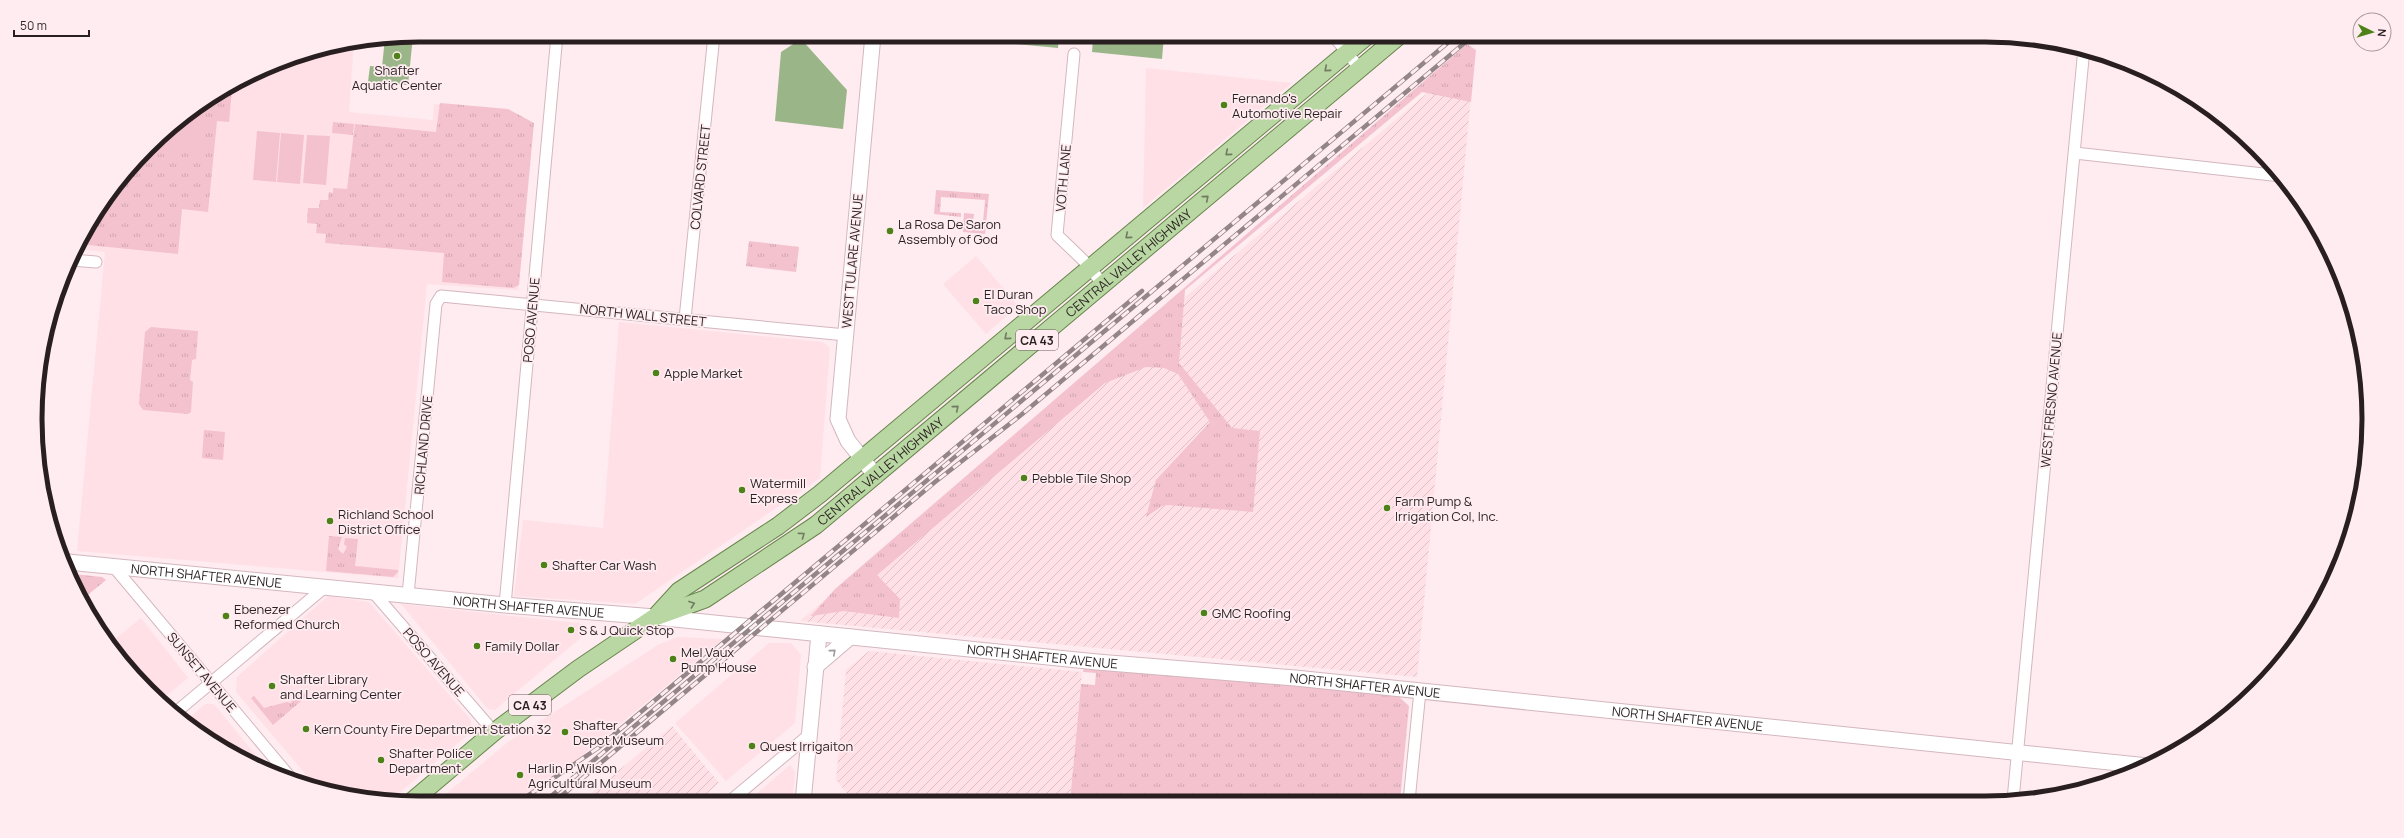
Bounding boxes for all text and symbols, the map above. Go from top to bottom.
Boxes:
scale bar [14,12,89,38]
north arrow [2352,12,2392,52]
text: 50 m [20,17,47,34]
text: N [2375,28,2390,38]
marker: Shafter Aquatic Center [392,51,402,61]
place label: Shafter Aquatic Center [352,61,443,94]
one-way arrow [1325,65,1332,72]
place label: Fernando's Automotive Repair [1232,89,1343,122]
marker: Fernando's Automotive Repair [1219,100,1229,110]
street label: COLVARD STREET [686,123,714,230]
street label: VOTH LANE [1051,144,1075,212]
one-way arrow [1225,148,1232,155]
street label: WEST TULARE AVENUE [837,193,867,329]
one-way arrow [1201,195,1208,202]
street label: CENTRAL VALLEY HIGHWAY [1062,204,1196,321]
place label: La Rosa De Saron Assembly of God [898,215,1001,248]
marker: La Rosa De Saron Assembly of God [885,226,895,236]
one-way arrow [1125,232,1133,239]
street label: POSO AVENUE [518,277,544,363]
place label: El Duran Taco Shop [984,285,1047,318]
marker: El Duran Taco Shop [971,296,981,306]
street label: NORTH WALL STREET [579,299,707,331]
road number: CA 43 [1016,330,1058,350]
street label: WEST FRESNO AVENUE [2036,331,2066,469]
one-way arrow [1004,333,1011,340]
place label: Apple Market [664,364,743,382]
marker: Apple Market [651,368,661,378]
street label: RICHLAND DRIVE [410,395,436,495]
one-way arrow [952,405,959,412]
street label: CENTRAL VALLEY HIGHWAY [813,412,948,529]
place label: Pebble Tile Shop [1032,469,1131,487]
marker: Pebble Tile Shop [1019,473,1029,483]
place label: Watermill Express [750,474,806,507]
marker: Watermill Express [737,485,747,495]
place label: Farm Pump & Irrigation Col, Inc. [1395,492,1499,525]
marker: Farm Pump & Irrigation Col, Inc. [1382,503,1392,513]
place label: Richland School District Office [338,505,434,538]
marker: Richland School District Office [325,516,335,526]
one-way arrow [798,532,805,540]
place label: Shafter Car Wash [552,556,657,574]
street label: NORTH SHAFTER AVENUE [130,559,283,592]
marker: Shafter Car Wash [539,560,549,570]
street label: NORTH SHAFTER AVENUE [452,591,605,622]
place label: Ebenezer Reformed Church [234,600,340,633]
one-way arrow [688,600,695,608]
place label: GMC Roofing [1212,604,1291,622]
marker: GMC Roofing [1199,608,1209,618]
marker: Ebenezer Reformed Church [221,611,231,621]
place label: S & J Quick Stop [579,621,674,639]
street label: POSO AVENUE [399,624,469,700]
marker: S & J Quick Stop [566,625,576,635]
street label: SUNSET AVENUE [163,628,241,716]
place label: Family Dollar [485,637,560,655]
street label: NORTH SHAFTER AVENUE [966,640,1119,673]
marker: Family Dollar [472,641,482,651]
place label: Mel Vaux Pump House [681,643,757,676]
one-way arrow [828,649,835,656]
marker: Mel Vaux Pump House [668,654,678,664]
street label: NORTH SHAFTER AVENUE [1289,669,1441,702]
place label: Shafter Library and Learning Center [280,670,402,703]
marker: Shafter Library and Learning Center [267,681,277,691]
road number: CA 43 [509,695,551,715]
street label: NORTH SHAFTER AVENUE [1611,702,1764,735]
place label: Shafter Depot Museum [573,716,664,749]
place label: Kern County Fire Department Station 32 [314,720,551,738]
marker: Kern County Fire Department Station 32 [301,724,311,734]
marker: Shafter Depot Museum [560,727,570,737]
place label: Quest Irrigaiton [760,737,853,755]
marker: Quest Irrigaiton [747,741,757,751]
place label: Shafter Police Department [389,744,473,777]
marker: Shafter Police Department [376,755,386,765]
place label: Harlin P. Wilson Agricultural Museum [528,759,652,792]
marker: Harlin P. Wilson Agricultural Museum [515,770,525,780]

